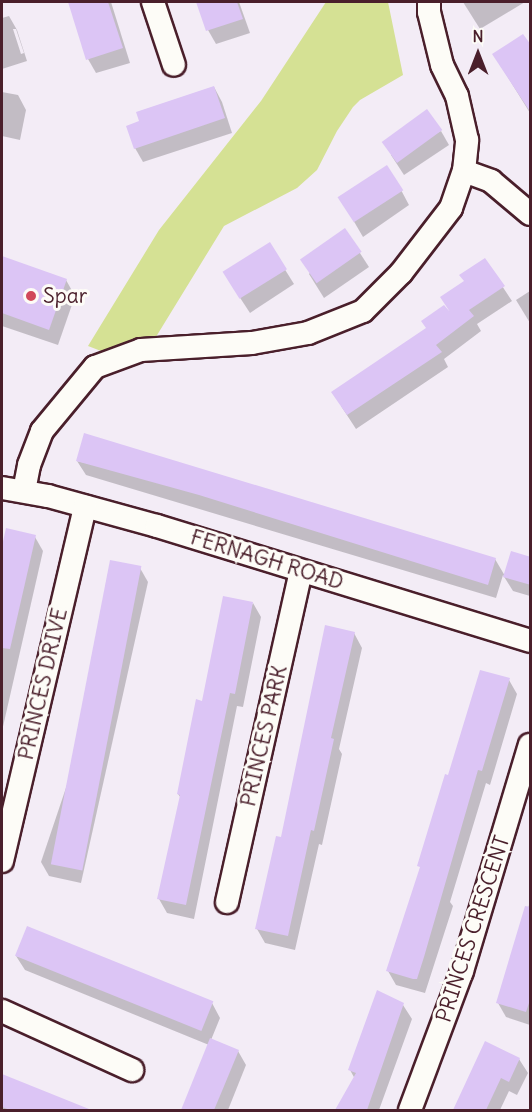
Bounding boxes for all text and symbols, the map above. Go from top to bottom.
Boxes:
north arrow [448,24,508,84]
text: N [472,26,484,46]
place label: Spar [43,283,87,309]
marker: Spar [24,289,38,303]
street label: FERNAGH ROAD [187,525,347,595]
street label: PRINCES DRIVE [13,606,73,762]
street label: PRINCES PARK [236,663,292,809]
street label: PRINCES CRESCENT [431,833,515,1025]

